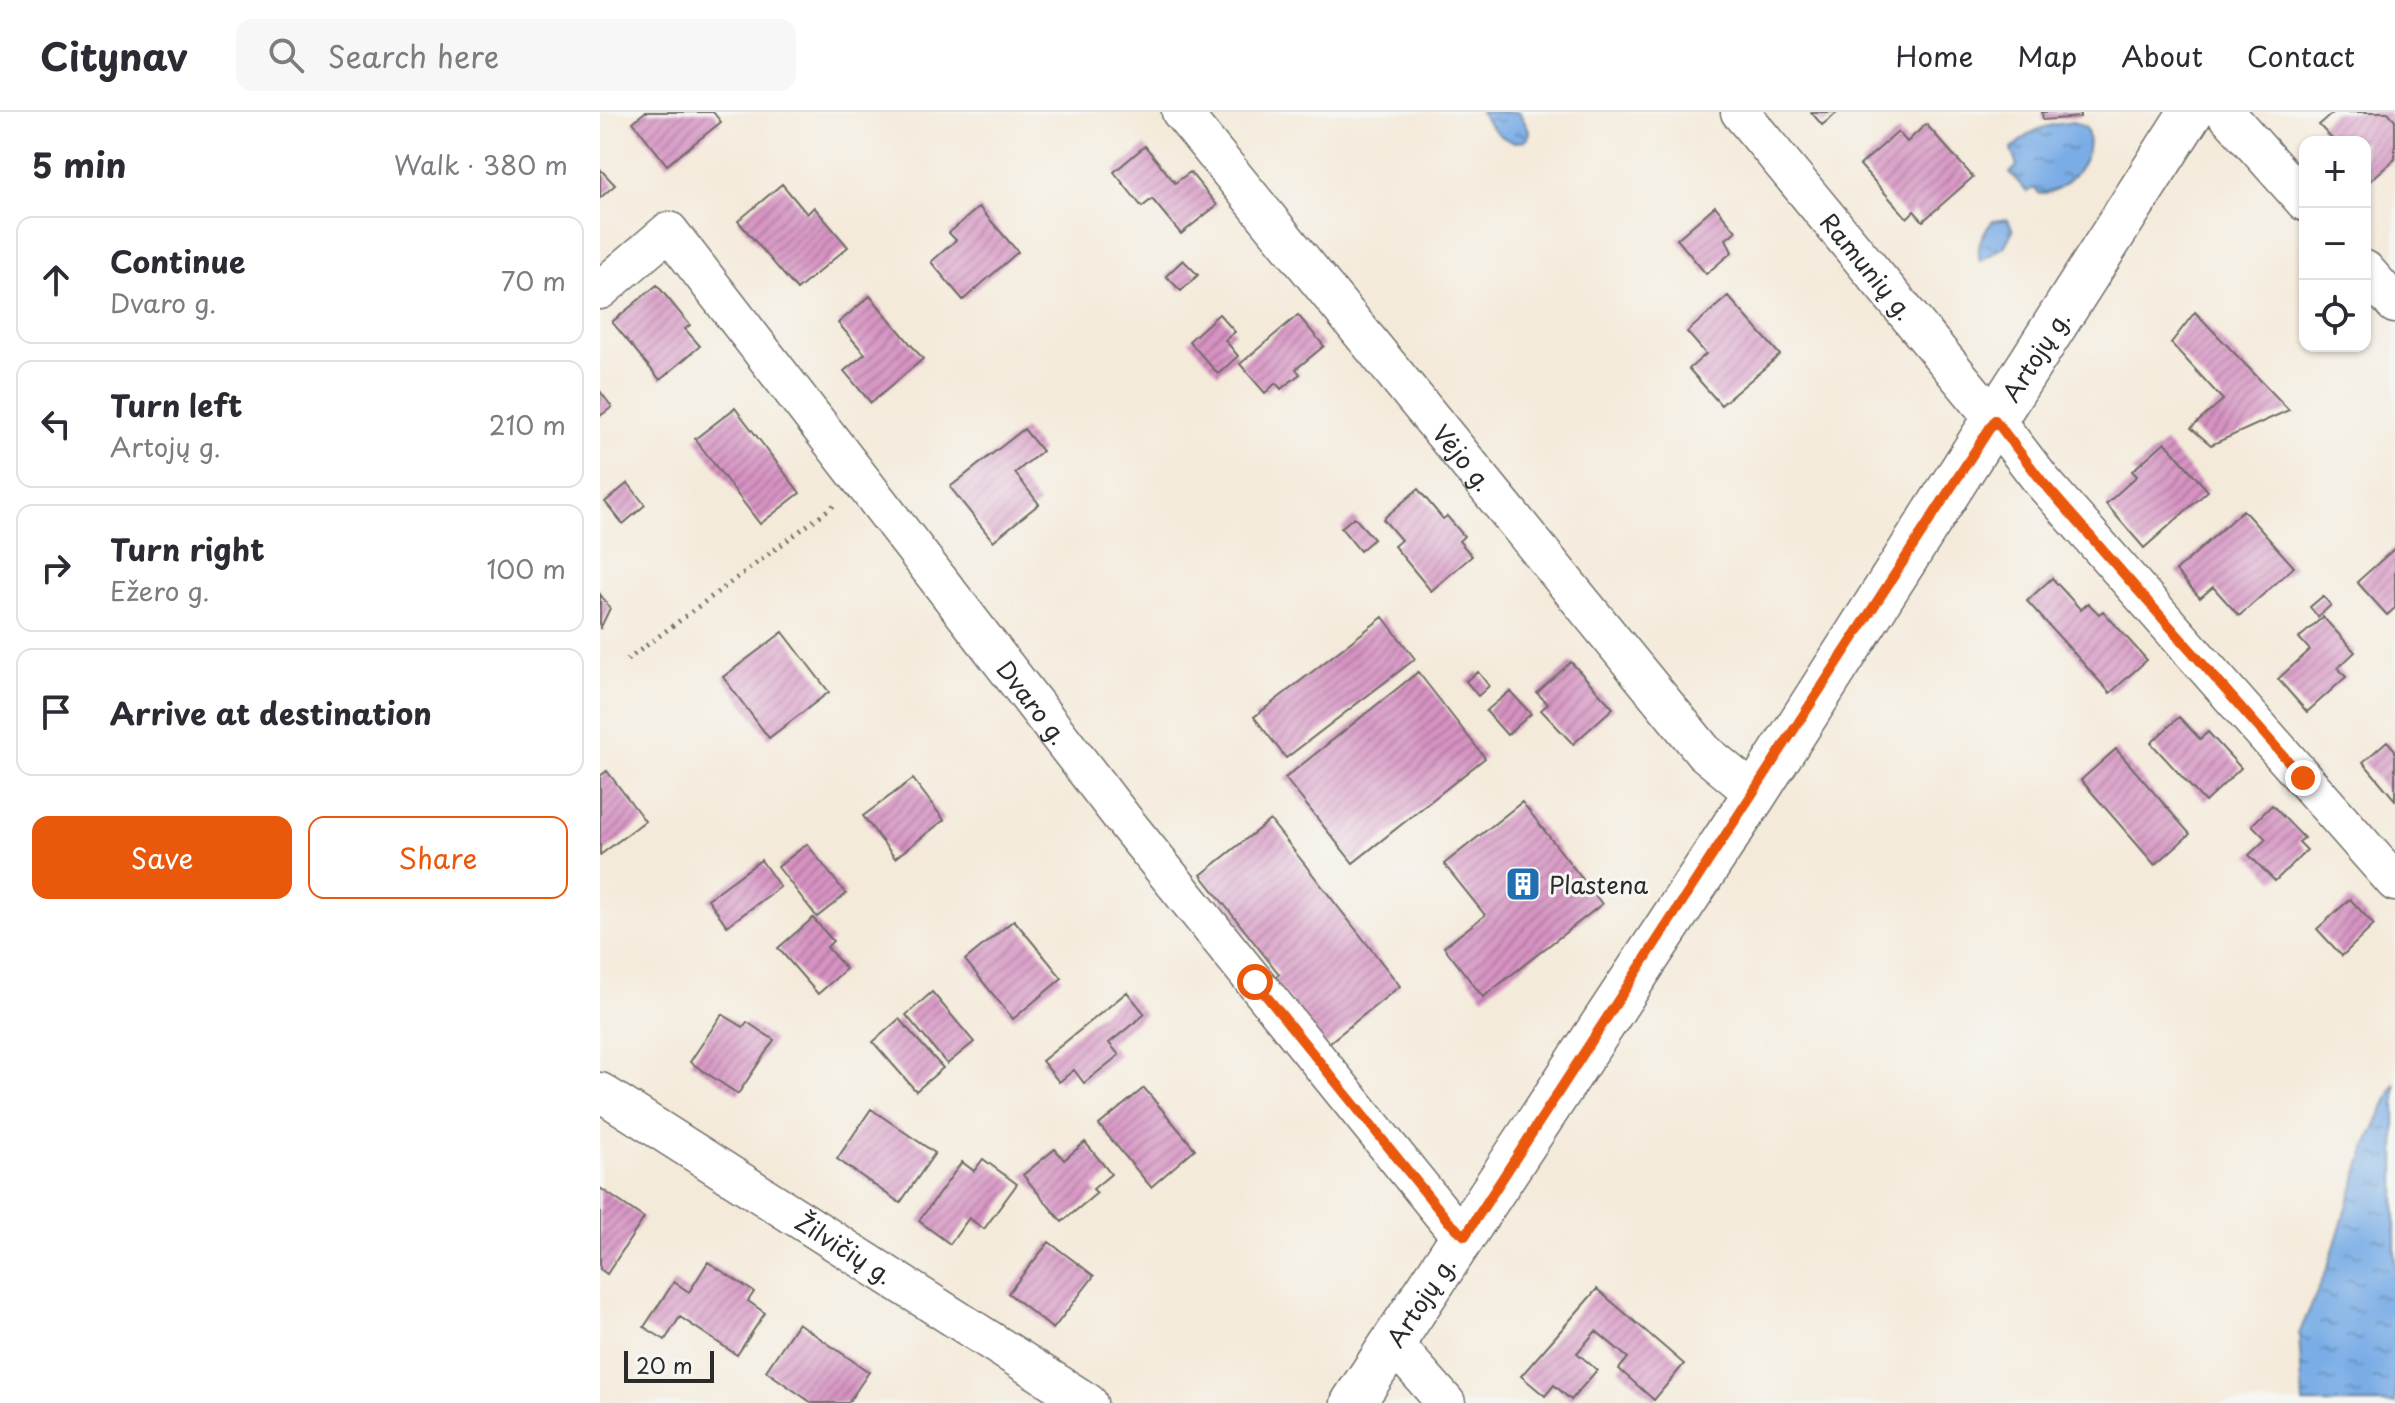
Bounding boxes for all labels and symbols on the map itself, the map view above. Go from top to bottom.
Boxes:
street label: Ramunių g. [1812,205,1923,327]
street label: Artojų g. [1993,303,2078,408]
street label: Vėjo g. [1425,416,1502,499]
street label: Dvaro g. [989,652,1077,752]
route end [2285,760,2321,796]
building icon: Plastena [1504,865,1542,903]
place label: Plastena [1549,866,1648,902]
route start [1237,964,1273,1000]
street label: Žilvičių g. [789,1203,900,1293]
street label: Artojų g. [1377,1249,1463,1354]
scale bar [624,1347,714,1383]

